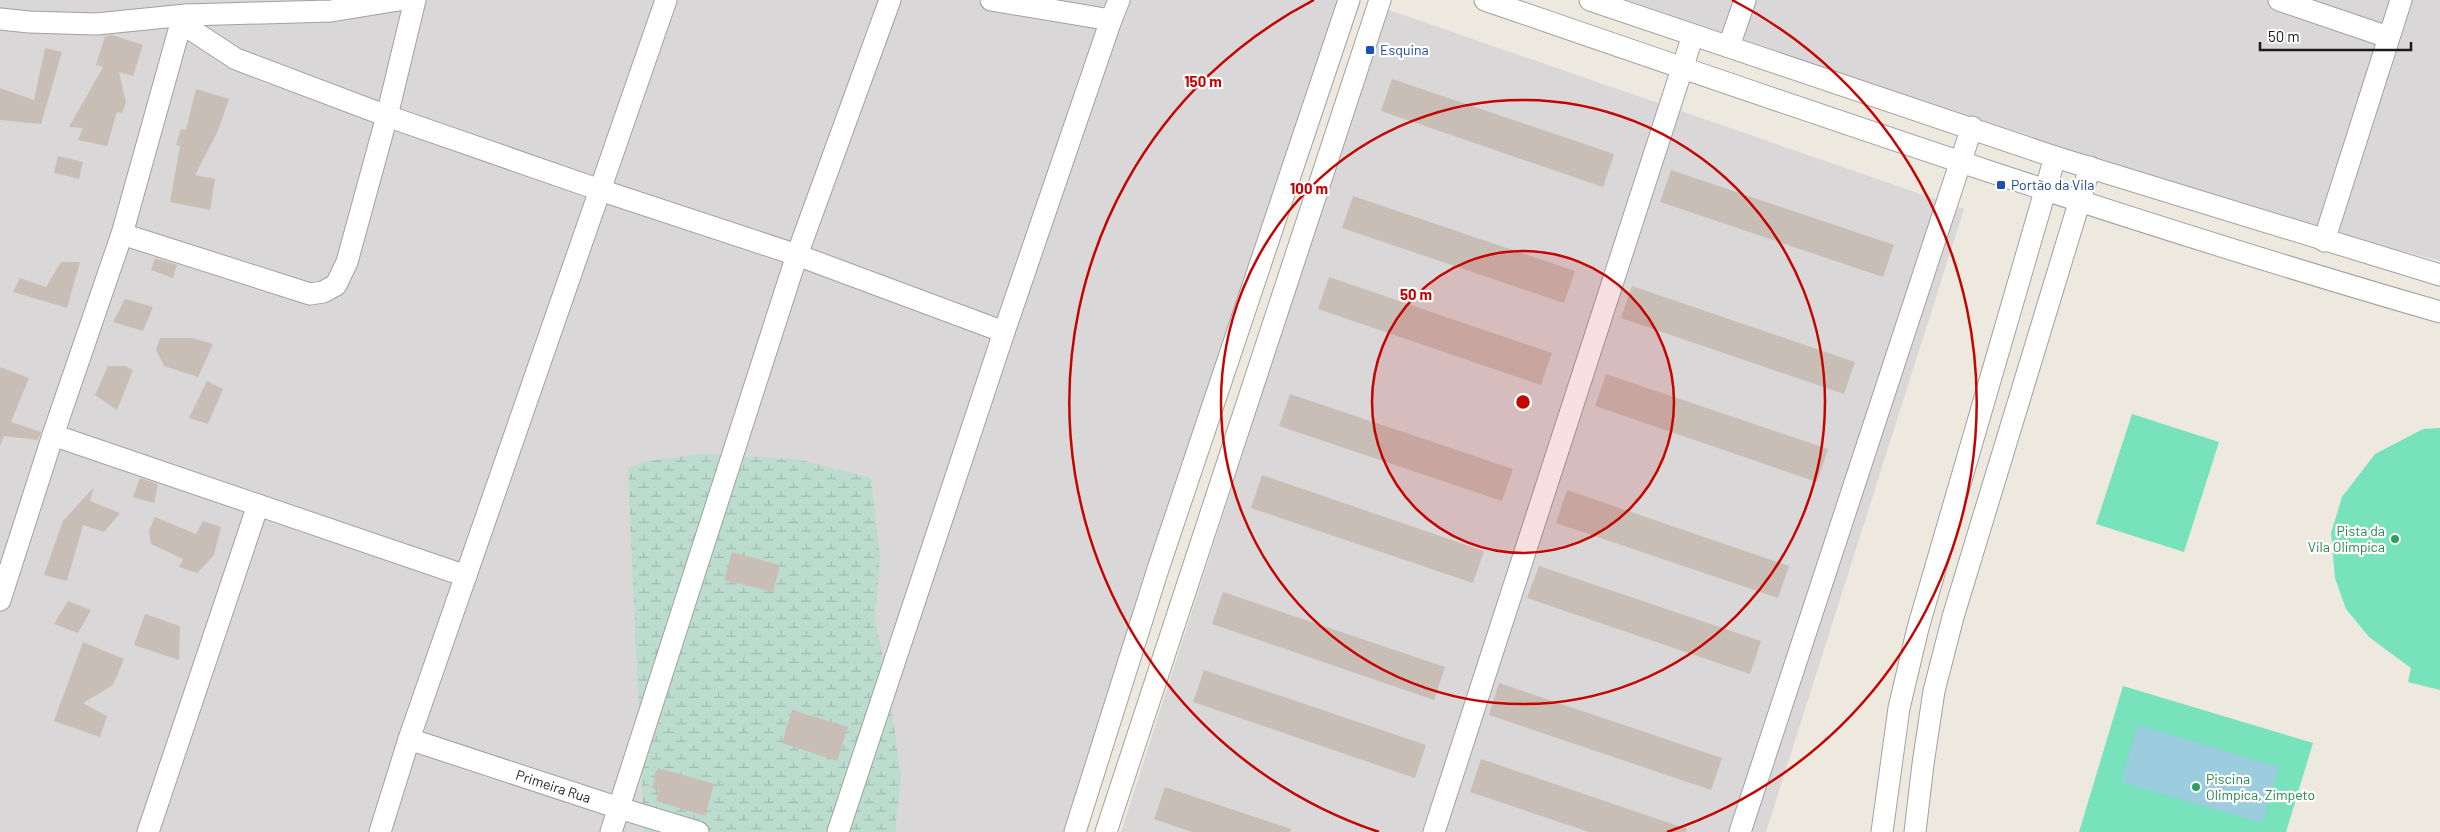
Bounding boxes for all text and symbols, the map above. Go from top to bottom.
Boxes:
scale bar [2260,20,2411,52]
text: 50 m [2268,27,2300,45]
place label: Esquina [1380,41,1429,58]
marker: Esquina [1364,44,1376,56]
text: 150 m [1184,72,1222,90]
place label: Portão da Vila [2011,176,2094,193]
text: 100 m [1290,179,1328,197]
marker: Portão da Vila [1995,179,2007,191]
text: 50 m [1400,285,1432,303]
centre of rings [1514,393,1532,411]
place label: Pista da Vila Olimpíca [2308,522,2385,555]
marker: Pista da Vila Olimpíca [2389,533,2401,545]
street label: Primeira Rua [514,766,593,806]
place label: Piscina Olimpíca, Zimpeto [2206,770,2315,803]
marker: Piscina Olimpíca, Zimpeto [2190,781,2202,793]

